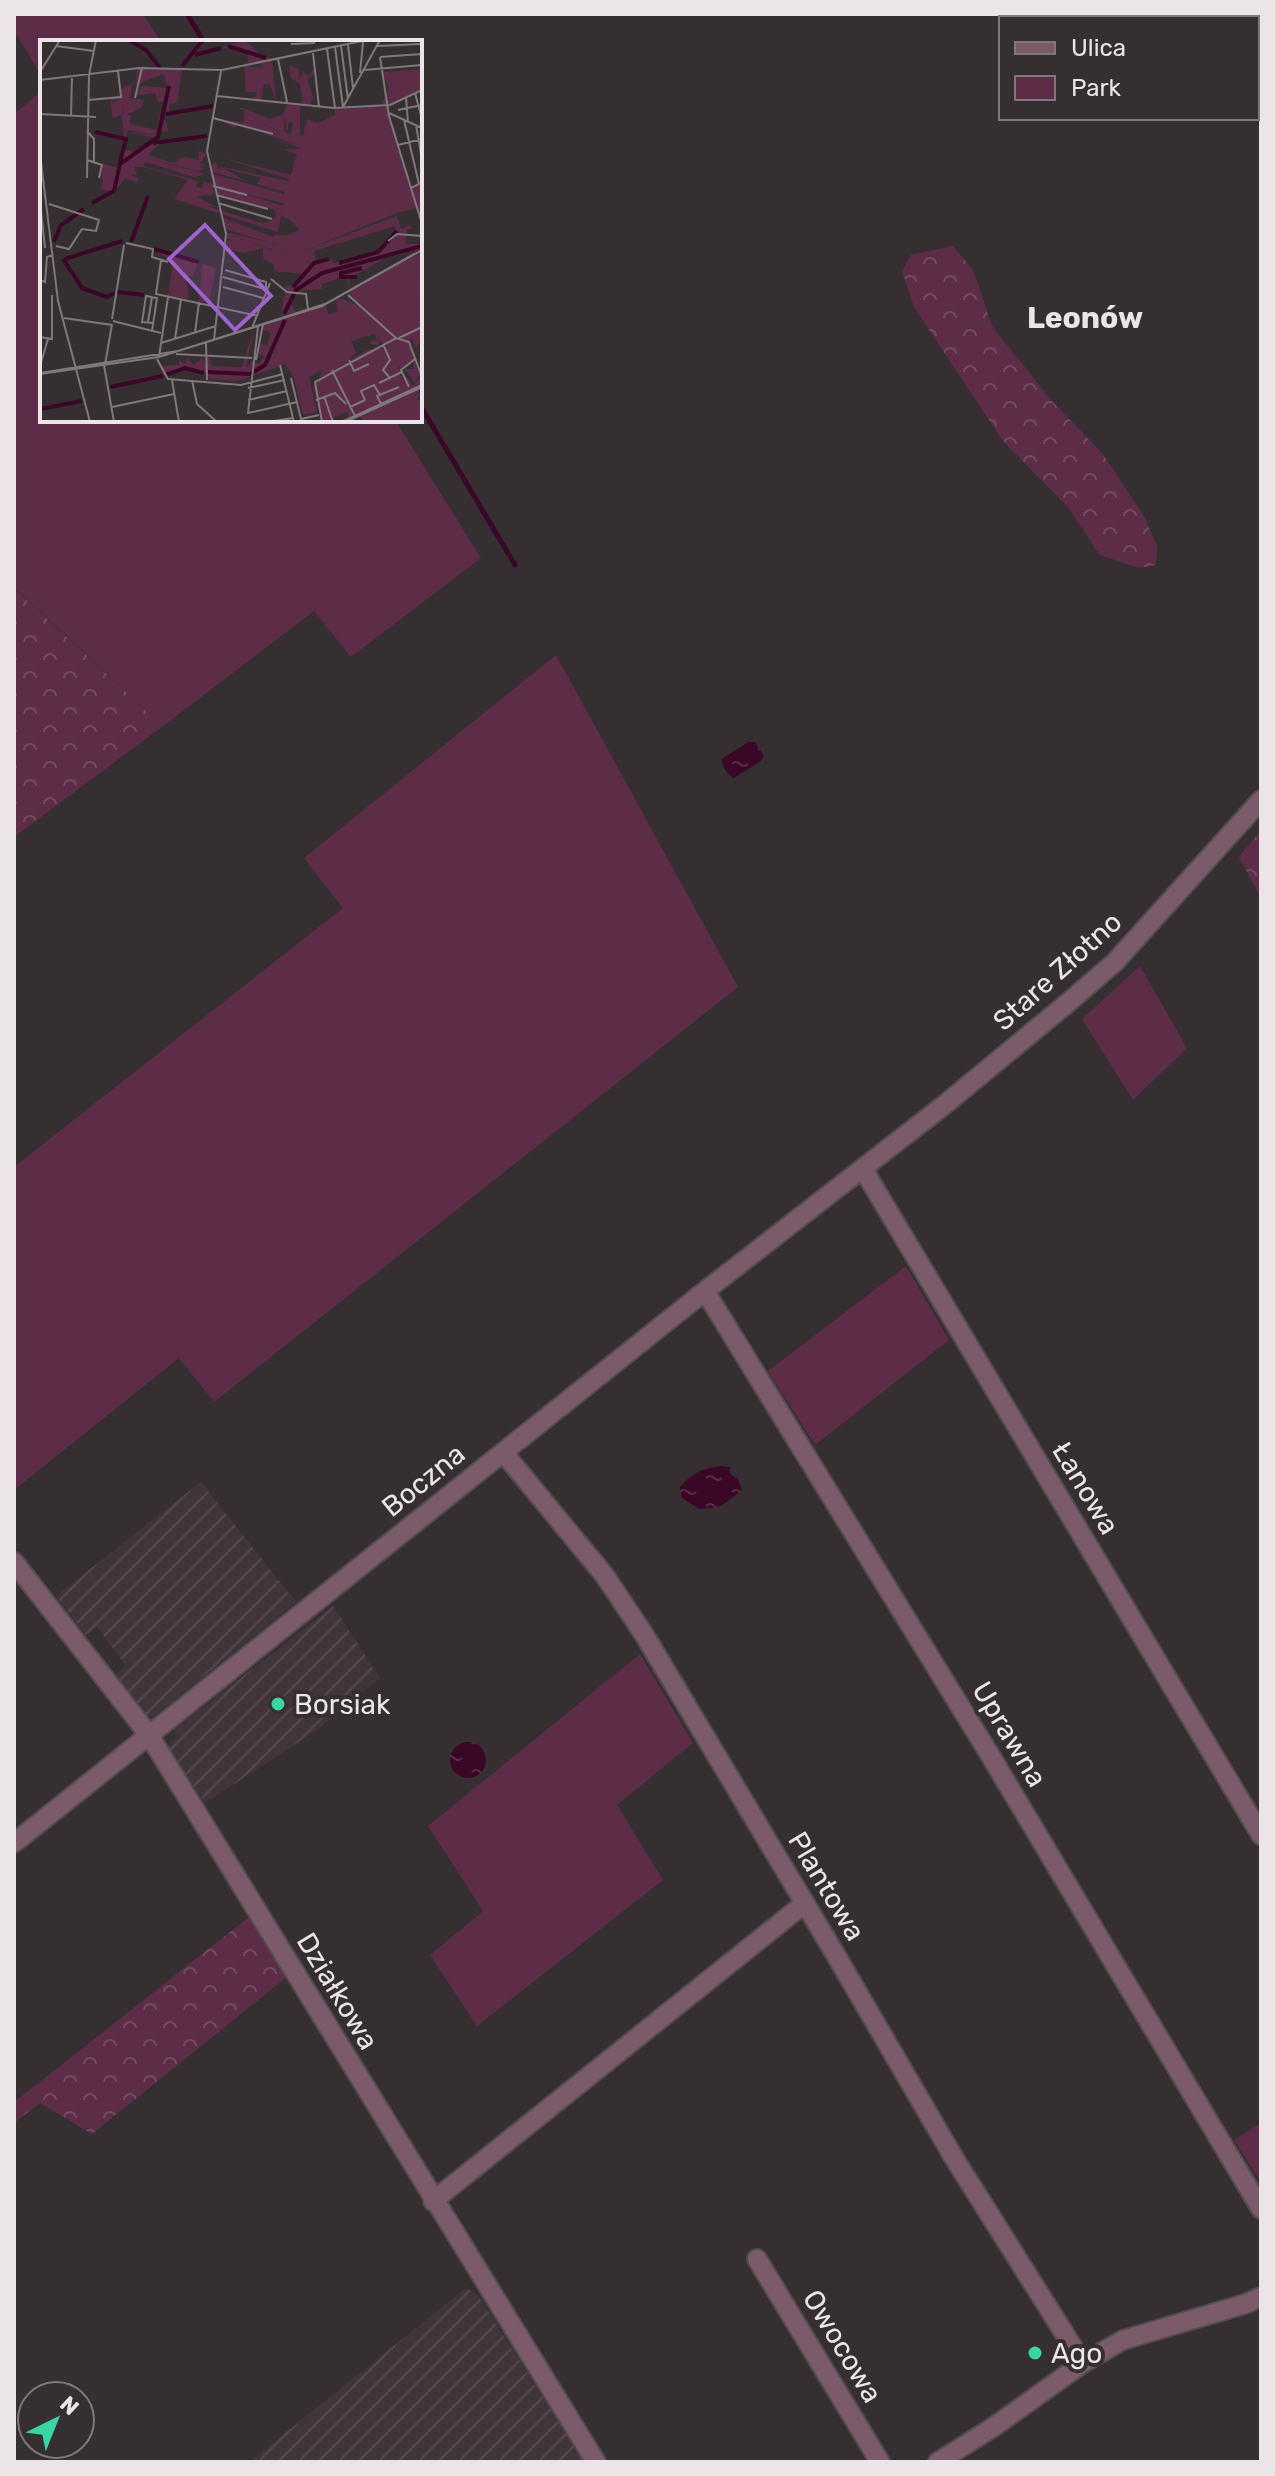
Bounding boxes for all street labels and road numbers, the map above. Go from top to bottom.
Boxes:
street label: Stare Złotno [986,905,1128,1038]
street label: Łanowa [1045,1436,1126,1540]
street label: Boczna [375,1437,471,1524]
street label: Uprawna [965,1676,1054,1793]
street label: Plantowa [781,1826,872,1947]
street label: Działkowa [290,1927,385,2056]
street label: Owocowa [796,2284,889,2409]

